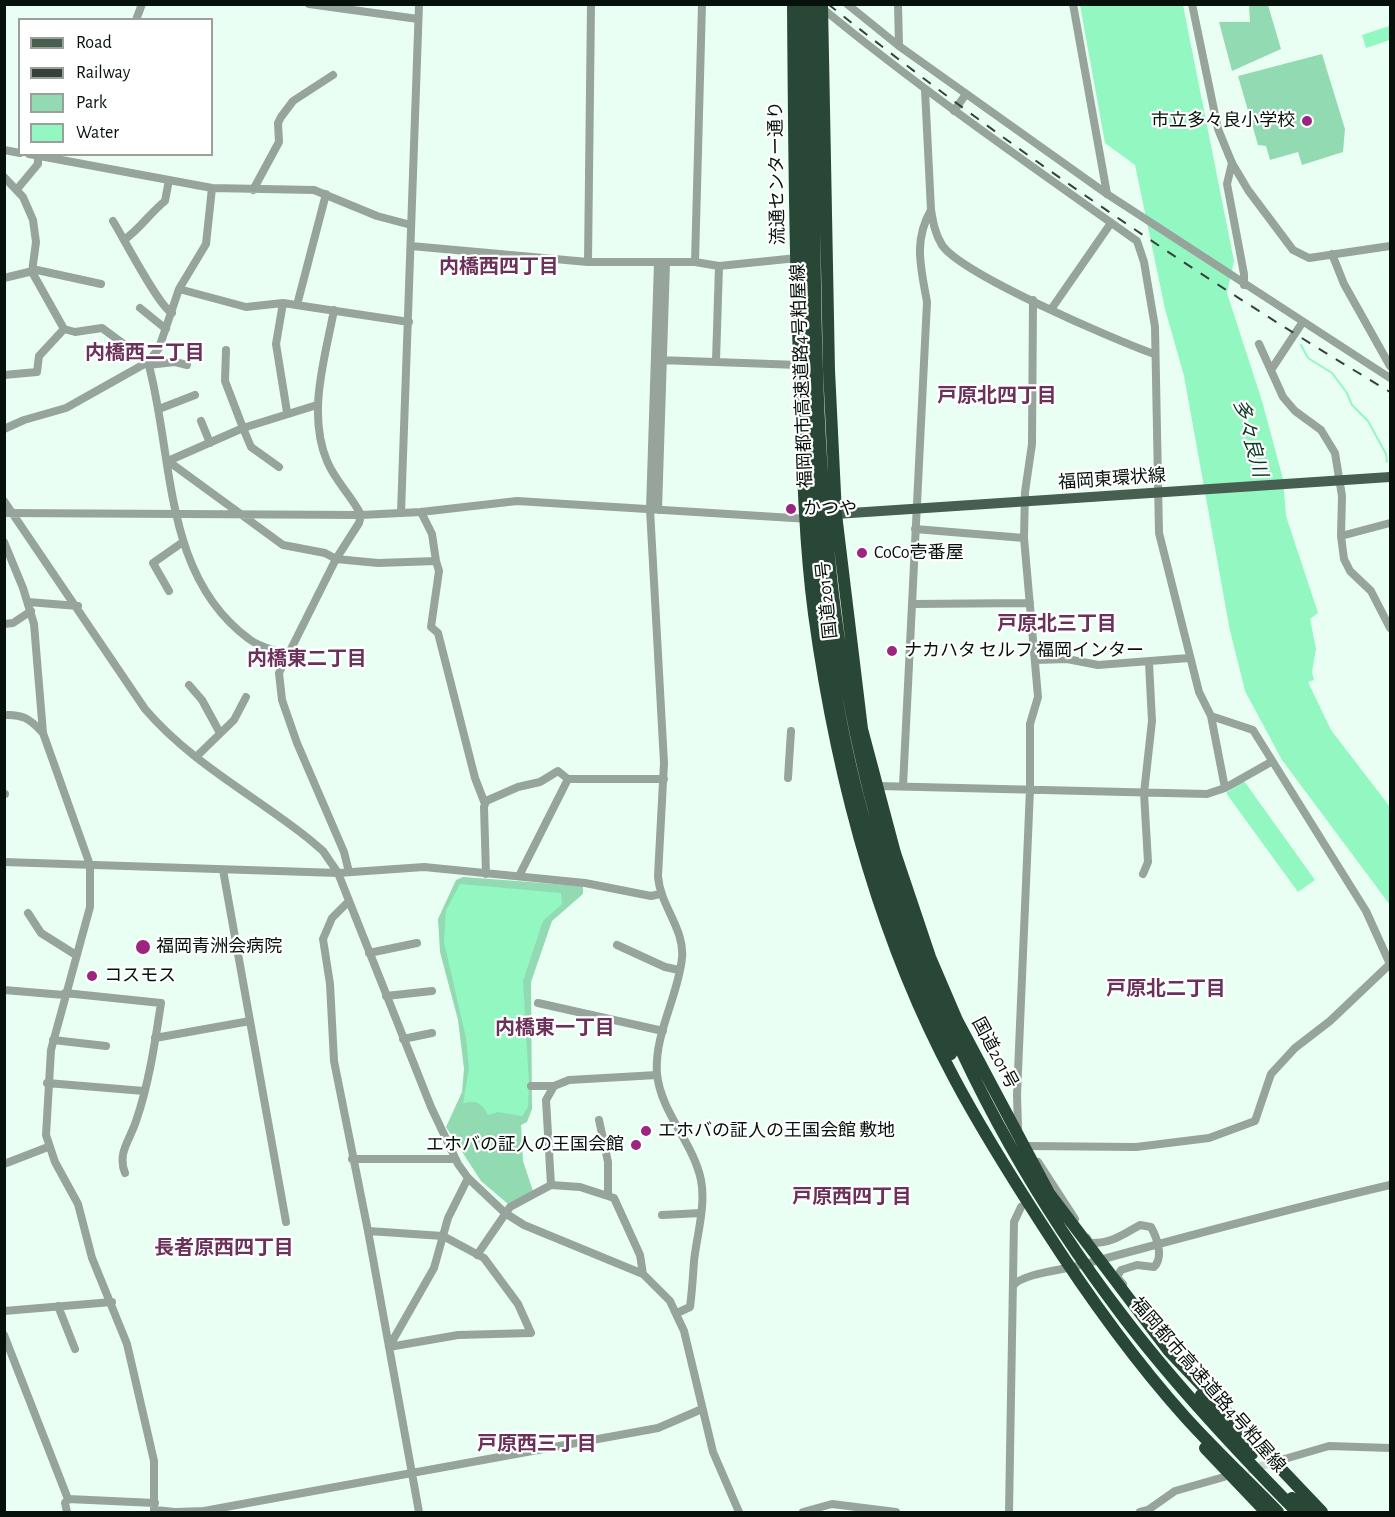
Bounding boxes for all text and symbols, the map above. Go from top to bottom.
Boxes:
legend [18,18,213,156]
text: Road [76,34,112,52]
text: Railway [76,64,130,82]
text: Park [76,94,107,112]
street label: 流通センター通り [765,101,789,245]
place label: 市立多々良小学校 [1151,110,1295,132]
marker: 市立多々良小学校 [1300,114,1314,128]
text: Water [76,124,119,142]
district label: 内橋西四丁目 [439,255,559,279]
street label: 福岡都市高速道路4号粕屋線 [787,263,817,489]
district label: 内橋西二丁目 [85,341,205,365]
district label: 戸原北四丁目 [937,384,1057,408]
water label: 多々良川 [1228,396,1272,480]
street label: 福岡東環状線 [1057,464,1167,494]
place label: かつや [803,498,857,520]
marker: かつや [784,502,798,516]
place label: CoCo壱番屋 [874,542,964,564]
marker: CoCo壱番屋 [855,546,869,560]
street label: 国道201号 [812,560,842,640]
district label: 戸原北三丁目 [997,612,1117,636]
place label: ナカハタ セルフ 福岡インター [904,640,1144,662]
marker: ナカハタ セルフ 福岡インター [885,644,899,658]
district label: 内橋東二丁目 [247,647,367,671]
place label: 福岡青洲会病院 [156,936,282,958]
marker: 福岡青洲会病院 [134,938,152,956]
place label: コスモス [104,965,176,987]
marker: コスモス [85,969,99,983]
district label: 戸原北二丁目 [1106,977,1226,1001]
street label: 国道201号 [967,1014,1023,1092]
district label: 内橋東一丁目 [495,1016,615,1040]
place label: エホバの証人の王国会館 敷地 [658,1120,895,1142]
marker: エホバの証人の王国会館 敷地 [639,1124,653,1138]
place label: エホバの証人の王国会館 [426,1134,624,1156]
marker: エホバの証人の王国会館 [629,1138,643,1152]
district label: 戸原西四丁目 [792,1185,912,1209]
district label: 長者原西四丁目 [154,1236,294,1260]
street label: 福岡都市高速道路4号粕屋線 [1126,1293,1290,1477]
district label: 戸原西三丁目 [477,1432,597,1456]

